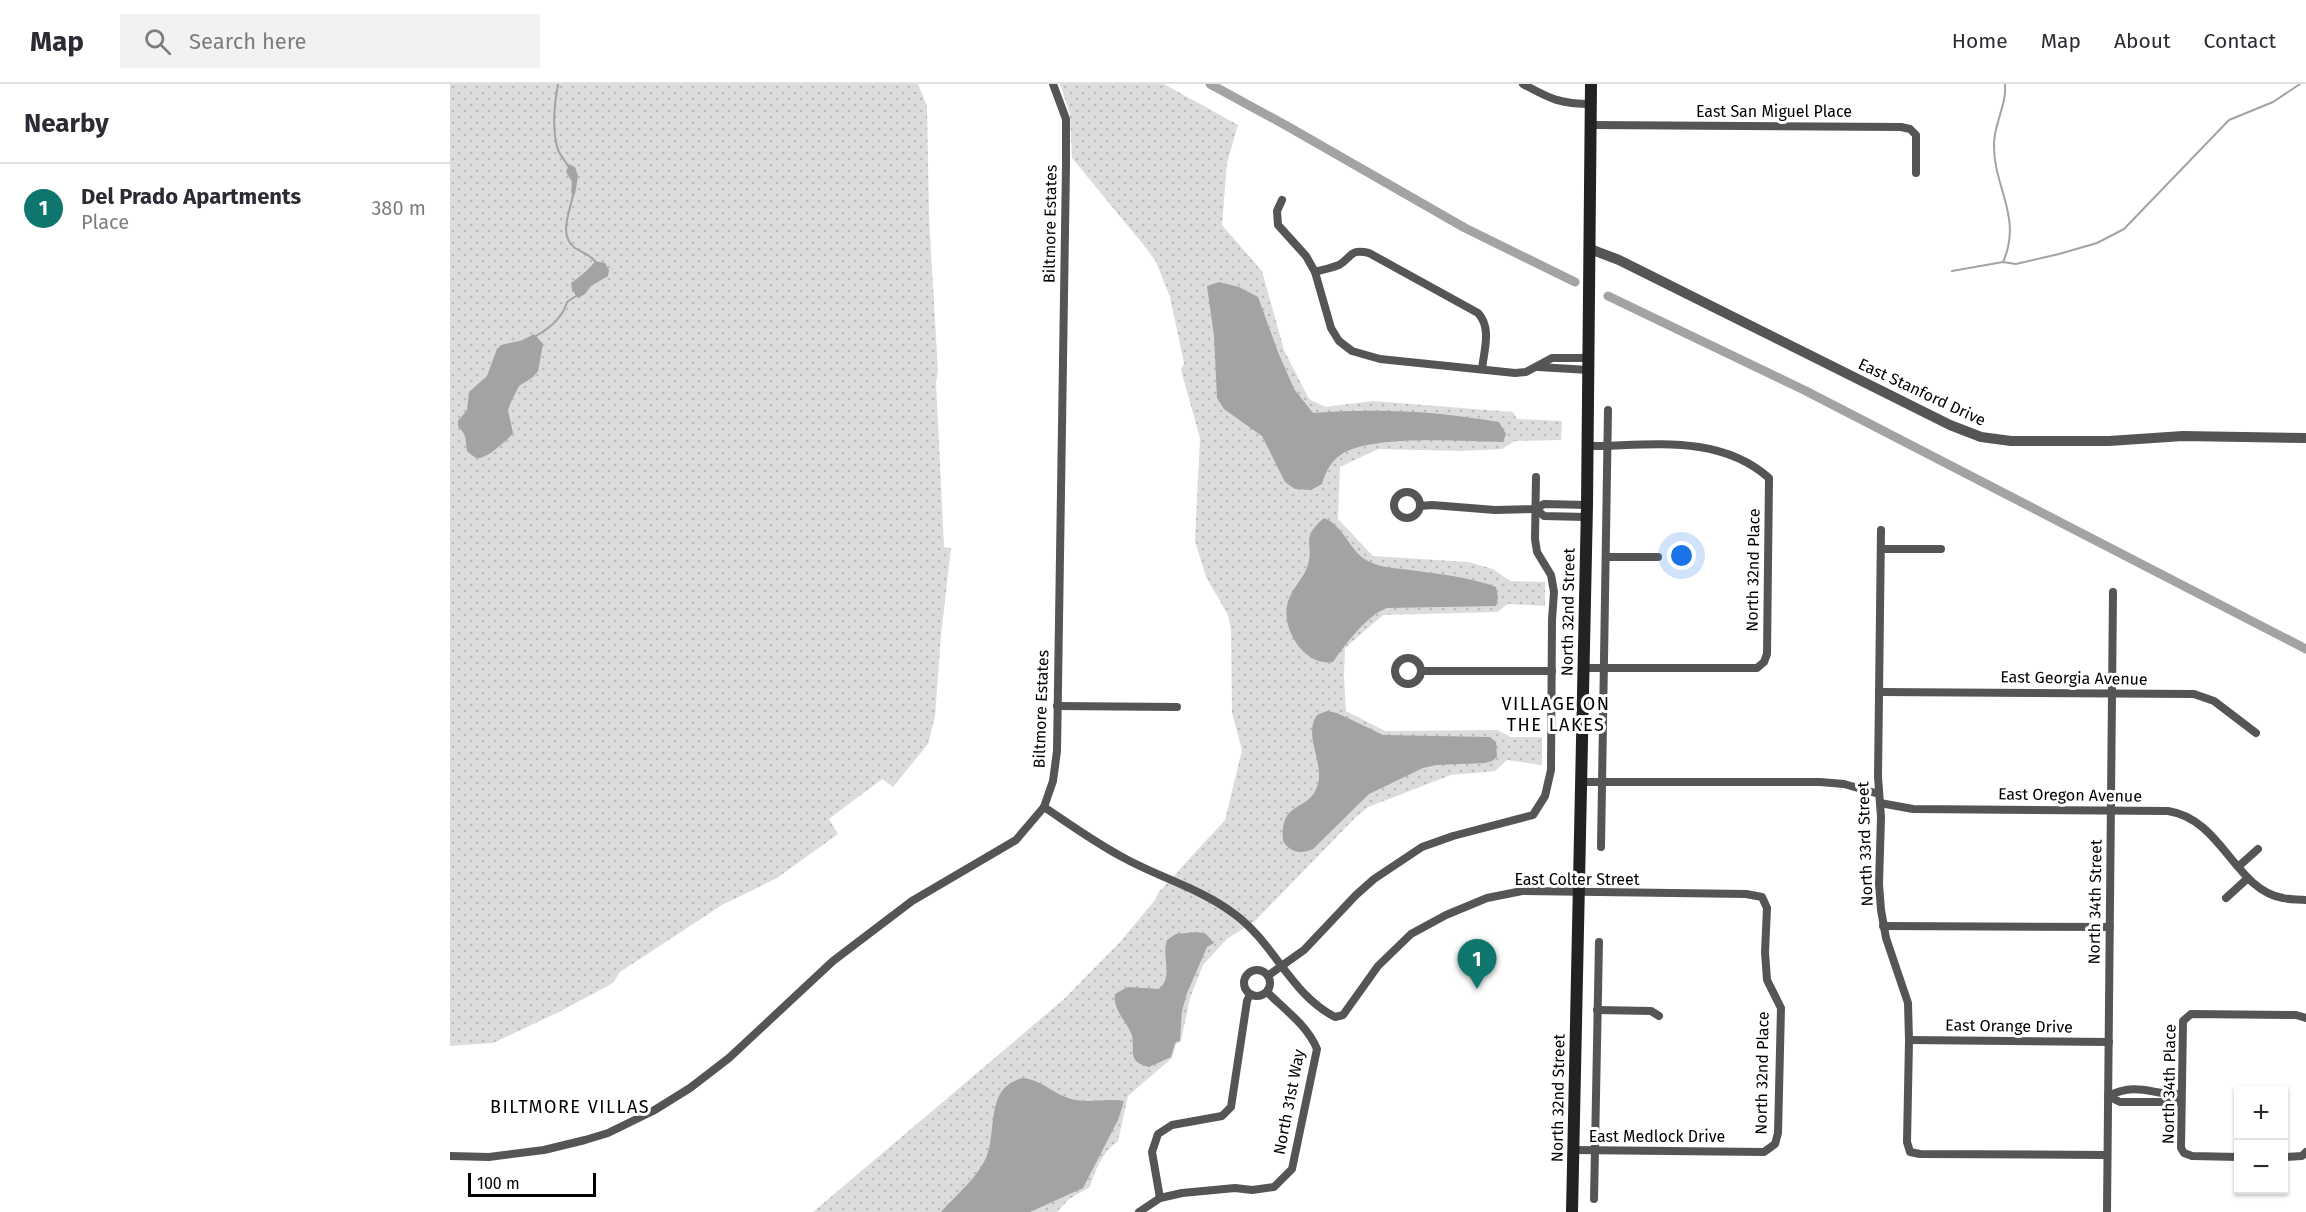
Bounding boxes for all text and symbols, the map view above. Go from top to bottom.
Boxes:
search box [120,14,540,68]
text: Map [30,25,84,58]
icon: search [141,25,174,58]
text: Search here [189,28,307,55]
text: Home [1952,28,2008,54]
text: Map [2041,28,2081,54]
text: About [2114,28,2171,54]
text: Contact [2204,28,2276,54]
street label: East San Miguel Place [1696,102,1852,121]
text: Nearby [24,108,109,139]
street label: Biltmore Estates [1039,165,1061,283]
text: Del Prado Apartments [81,183,301,210]
text: 1 [39,196,48,220]
text: 380 m [371,196,426,220]
text: Place [81,210,129,234]
street label: East Stanford Drive [1855,354,1989,430]
street label: North 32nd Place [1742,508,1764,632]
your location [1667,541,1696,570]
street label: North 32nd Street [1557,548,1579,676]
street label: Biltmore Estates [1029,649,1053,769]
street label: East Georgia Avenue [2000,667,2148,689]
district label: VILLAGE ON THE LAKES [1502,693,1610,736]
street label: North 33rd Street [1853,781,1877,907]
street label: East Oregon Avenue [1998,784,2142,806]
street label: North 34th Street [2084,839,2106,965]
street label: East Colter Street [1514,870,1640,889]
pin: 1 [1458,940,1496,989]
street label: North 32nd Place [1751,1011,1773,1135]
street label: East Orange Drive [1945,1015,2073,1037]
street label: North 34th Place [2158,1024,2180,1144]
street label: North 32nd Street [1547,1034,1569,1162]
street label: North 31st Way [1269,1048,1309,1156]
map controls [2234,1086,2288,1194]
button: + [2234,1086,2288,1140]
district label: BILTMORE VILLAS [490,1096,650,1118]
street label: East Medlock Drive [1589,1127,1725,1146]
button: − [2234,1140,2288,1194]
scale bar [468,1170,596,1198]
text: 100 m [477,1174,520,1193]

